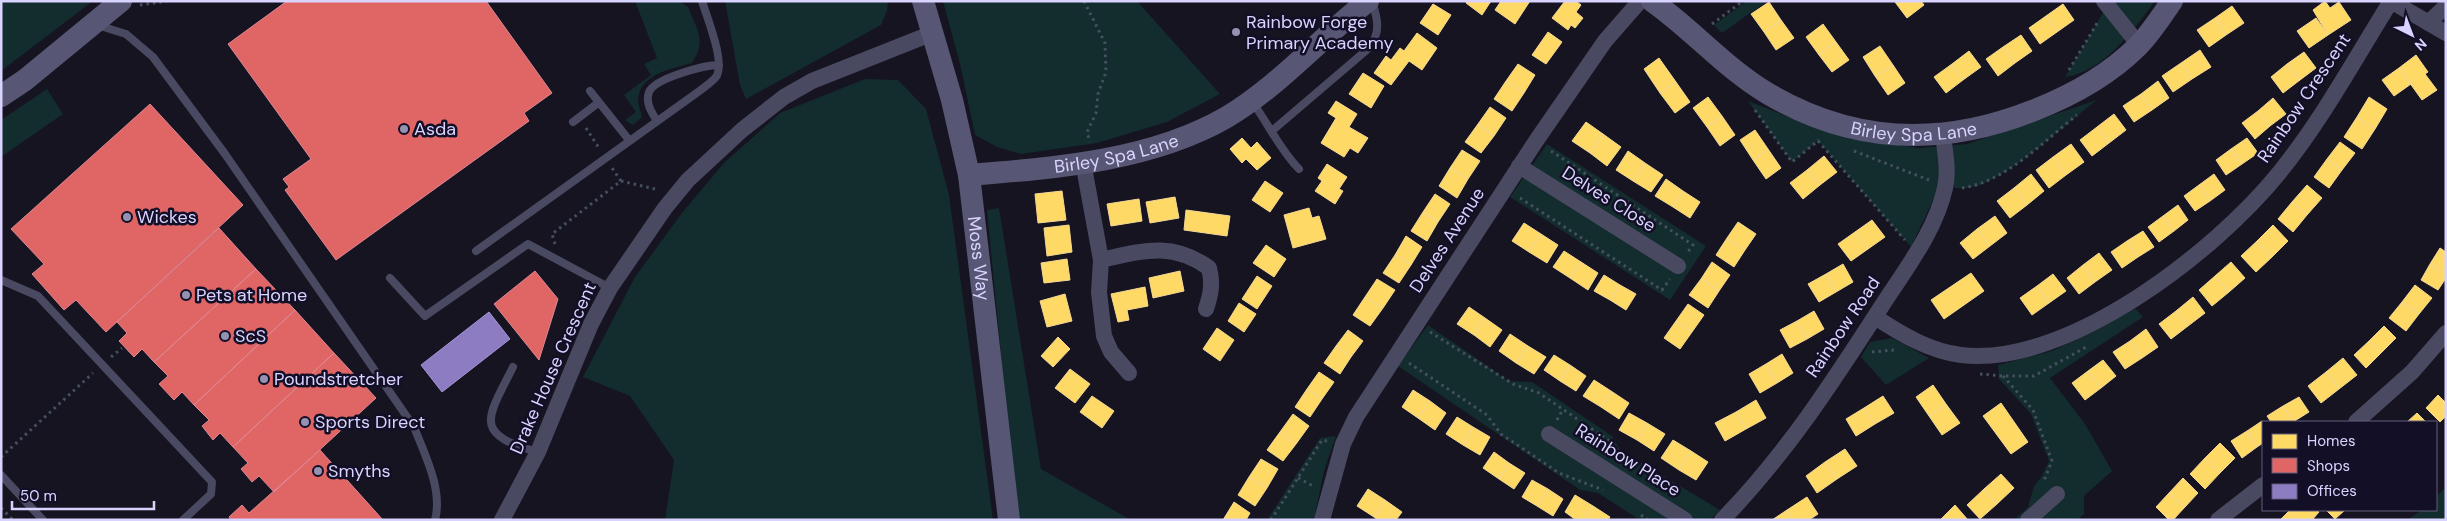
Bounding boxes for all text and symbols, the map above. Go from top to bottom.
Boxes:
place label: Rainbow Forge Primary Academy [1246,10,1394,55]
north arrow [2387,10,2437,60]
marker: Rainbow Forge Primary Academy [1230,26,1242,38]
street label: Rainbow Crescent [2252,29,2356,167]
text: N [2411,35,2431,55]
street label: Birley Spa Lane [1848,116,1979,147]
place label: Asda [414,117,456,141]
marker: Asda [398,123,410,135]
street label: Birley Spa Lane [1053,128,1182,179]
street label: Delves Close [1557,161,1661,237]
street label: Delves Avenue [1404,183,1490,297]
place label: Wickes [137,205,197,229]
marker: Wickes [121,211,133,223]
street label: Moss Way [962,215,995,302]
street label: Rainbow Road [1800,272,1886,382]
street label: Drake House Crescent [504,278,602,458]
place label: Pets at Home [196,283,307,307]
marker: Pets at Home [180,289,192,301]
place label: ScS [235,324,266,348]
marker: ScS [219,330,231,342]
place label: Poundstretcher [274,367,403,391]
marker: Poundstretcher [258,373,270,385]
place label: Sports Direct [315,410,425,434]
marker: Sports Direct [299,416,311,428]
street label: Rainbow Place [1571,418,1685,502]
legend [2262,421,2437,511]
text: Homes [2307,431,2356,451]
text: Shops [2307,456,2350,476]
place label: Smyths [328,459,391,483]
marker: Smyths [312,465,324,477]
scale bar [12,478,155,510]
text: Offices [2307,481,2357,501]
text: 50 m [20,486,57,506]

